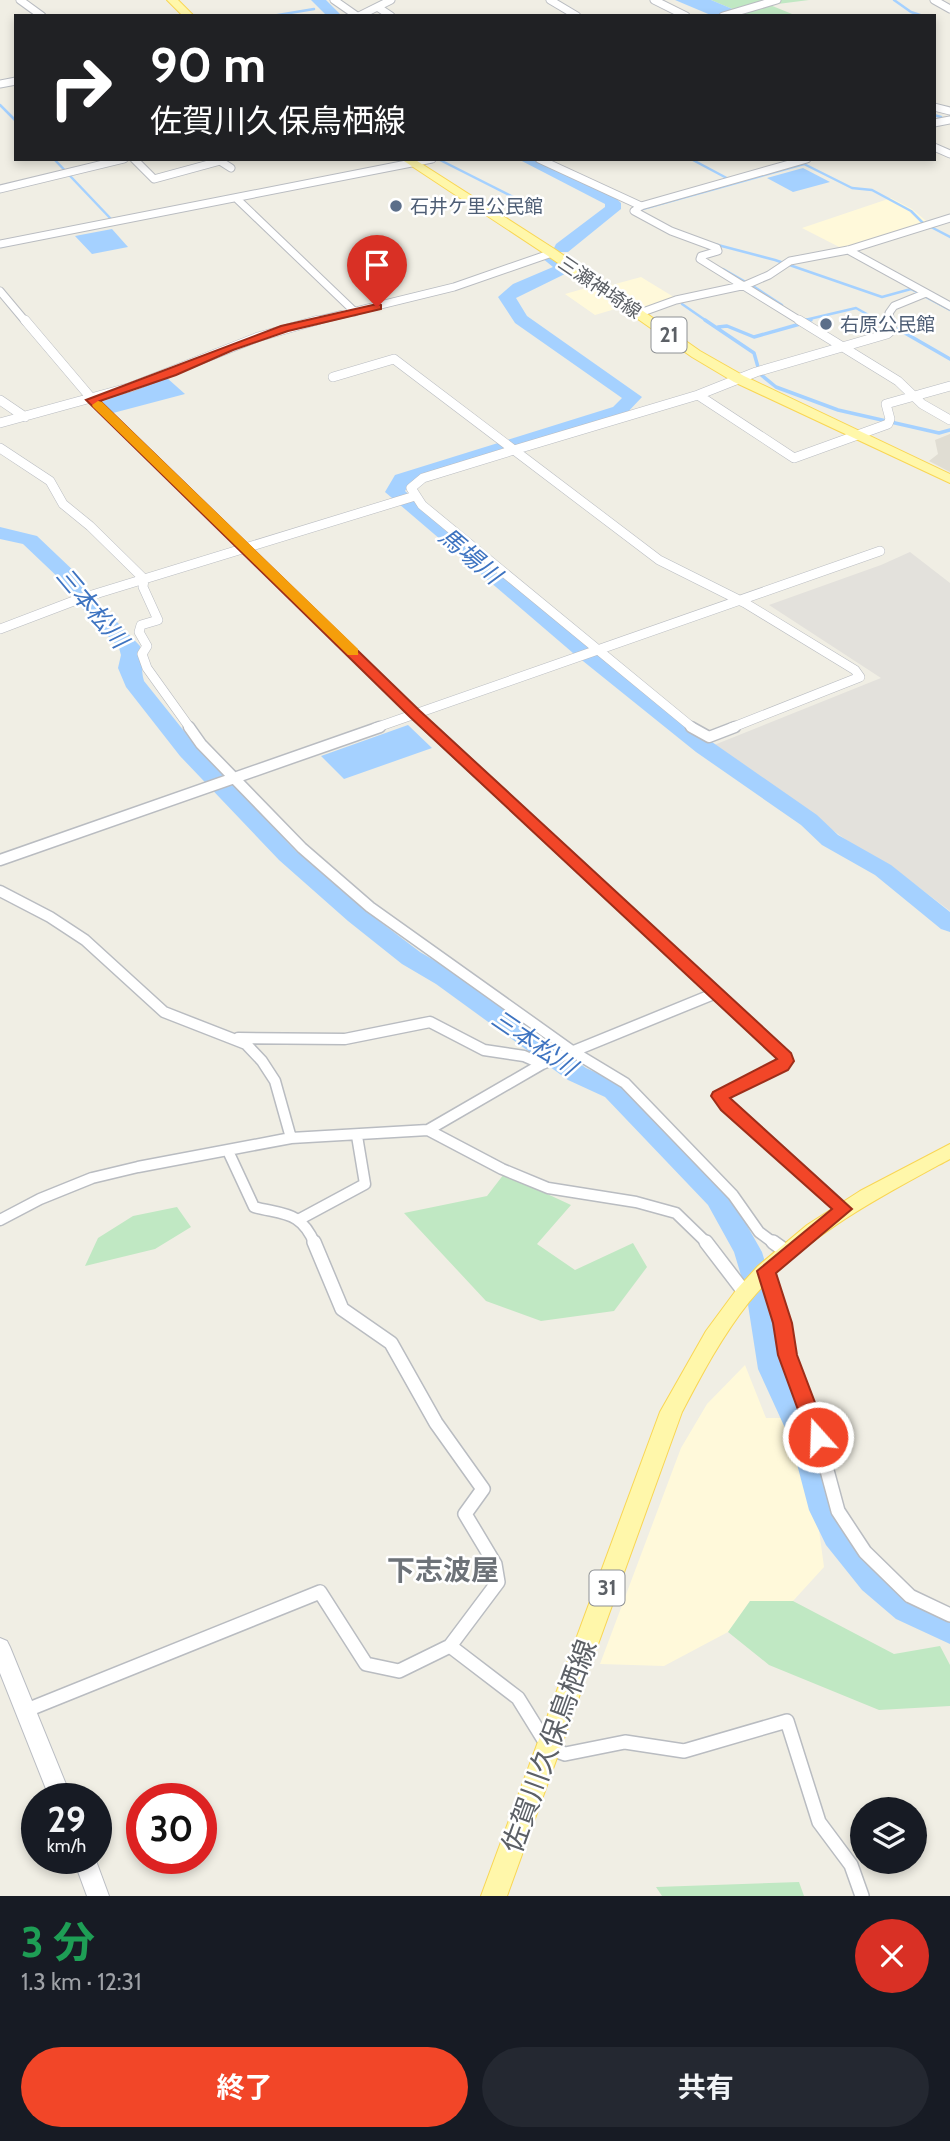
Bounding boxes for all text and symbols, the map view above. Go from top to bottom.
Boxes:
text: 90 m [150,35,266,94]
icon: right [35,42,126,133]
text: 佐賀川久保鳥栖線 [150,101,406,140]
place label: 石井ケ里公民館 [410,195,543,218]
marker: 石井ケ里公民館 [388,198,404,214]
pin [347,235,407,307]
icon: arrive [358,246,396,284]
street label: 三瀬神埼線 [554,251,646,324]
place label: 右原公民館 [840,313,935,336]
marker: 右原公民館 [818,316,834,332]
road number: 21 [652,318,686,352]
water label: 馬場川 [433,521,510,592]
water label: 三本松川 [50,562,136,656]
water label: 三本松川 [486,1004,585,1083]
position arrow [781,1400,855,1474]
district label: 下志波屋 [387,1553,499,1587]
road number: 31 [590,1570,624,1606]
street label: 佐賀川久保鳥栖線 [495,1635,603,1857]
speed limit sign: 30 [126,1783,217,1874]
map controls [850,1797,927,1874]
button: layers [850,1797,927,1874]
text: 29 [47,1798,86,1841]
text: km/h [47,1835,86,1857]
text: 3 分 [21,1916,95,1968]
button: close [855,1919,929,1993]
text: 1.3 km · 12:31 [21,1968,141,1996]
button: 終了 [21,2047,468,2127]
button: 共有 [482,2047,929,2127]

